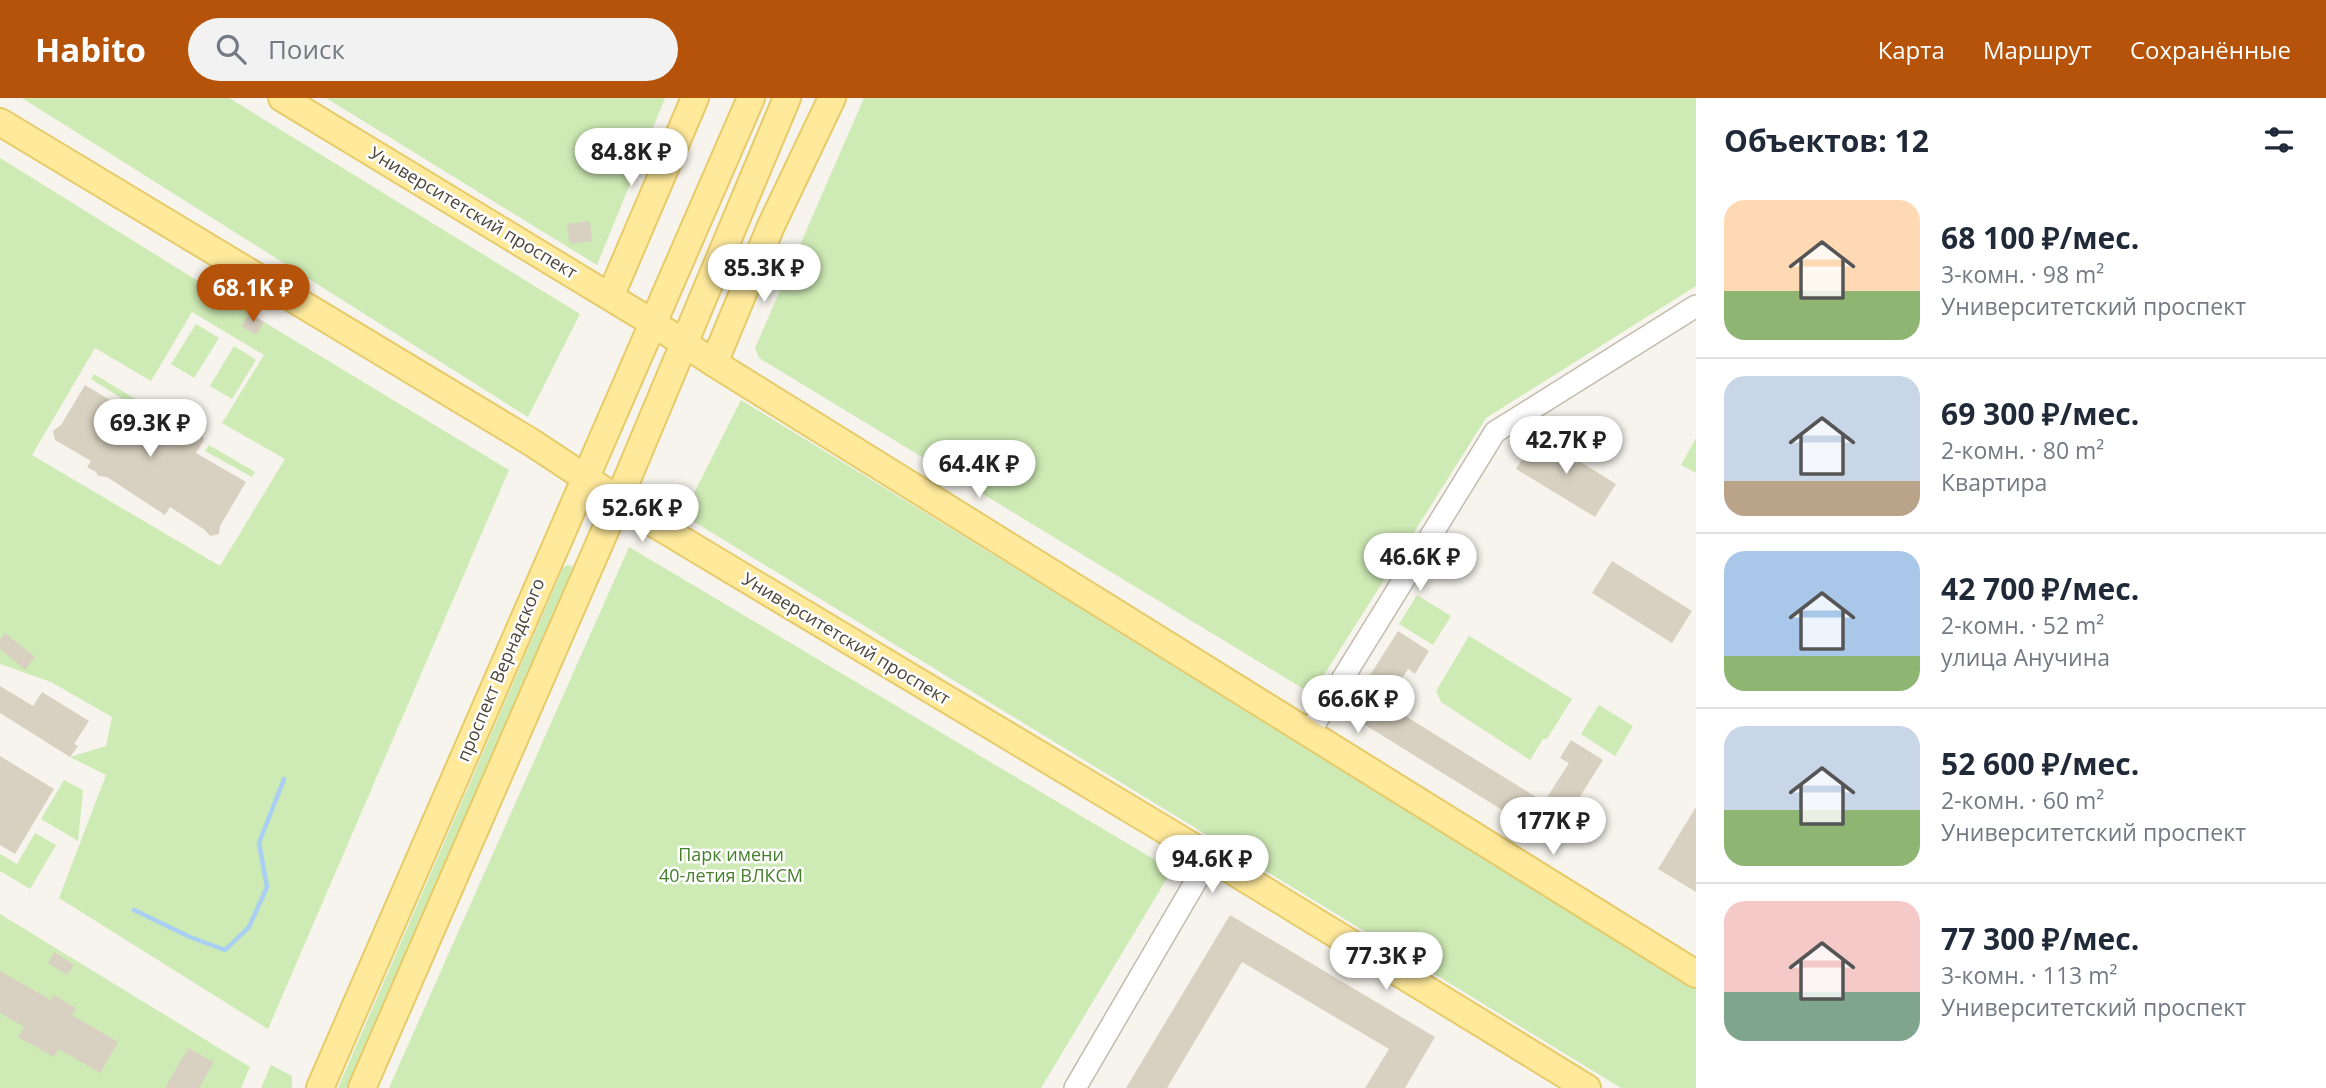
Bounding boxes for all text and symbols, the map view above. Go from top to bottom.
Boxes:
search box [188,18,678,81]
text: Habito [35,27,146,72]
icon: search [212,30,250,68]
text: Поиск [268,31,345,67]
text: Карта [1878,33,1945,66]
text: Маршрут [1983,33,2092,66]
text: Сохранённые [2130,33,2291,66]
text: Объектов: 12 [1724,120,1929,161]
icon: filters [2260,121,2298,159]
pin: 84.8K ₽ [566,129,696,188]
text: 84.8K ₽ [591,135,671,167]
street label: Университетский проспект [365,140,582,284]
text: 68 100 ₽/мес. [1941,217,2139,258]
icon: home [1780,228,1864,312]
pin: 85.3K ₽ [699,244,829,304]
text: 85.3K ₽ [724,251,804,283]
text: 3-комн. · 98 m² [1941,258,2104,290]
pin: 68.1K ₽ [188,264,318,324]
text: 68.1K ₽ [213,271,293,303]
text: Университетский проспект [1941,290,2246,322]
text: 69 300 ₽/мес. [1941,393,2139,434]
pin: 69.3K ₽ [85,400,215,459]
icon: home [1780,404,1864,488]
text: 69.3K ₽ [110,406,190,438]
pin: 42.7K ₽ [1501,416,1631,476]
text: 42.7K ₽ [1526,423,1606,455]
text: 2-комн. · 80 m² [1941,434,2104,466]
pin: 64.4K ₽ [914,440,1044,500]
text: 64.4K ₽ [939,447,1019,479]
text: Квартира [1941,466,2047,498]
pin: 52.6K ₽ [577,484,707,544]
text: 52.6K ₽ [602,491,682,523]
pin: 46.6K ₽ [1355,533,1485,593]
text: 46.6K ₽ [1380,540,1460,572]
street label: Университетский проспект [738,566,955,710]
text: 42 700 ₽/мес. [1941,568,2139,609]
street label: проспект Вернадского [451,574,550,765]
icon: home [1780,579,1864,663]
text: 2-комн. · 52 m² [1941,609,2104,641]
text: улица Анучина [1941,641,2110,673]
pin: 66.6K ₽ [1293,676,1423,735]
text: 66.6K ₽ [1318,682,1398,714]
text: 52 600 ₽/мес. [1941,743,2139,784]
icon: home [1780,754,1864,838]
text: 2-комн. · 60 m² [1941,784,2104,816]
pin: 177K ₽ [1496,798,1610,857]
text: 177K ₽ [1516,804,1590,836]
text: Университетский проспект [1941,816,2246,848]
pin: 94.6K ₽ [1147,836,1277,895]
park label: Парк имени 40-летия ВЛКСМ [659,842,803,887]
text: 94.6K ₽ [1172,842,1252,874]
text: 77 300 ₽/мес. [1941,918,2139,959]
icon: home [1780,929,1864,1013]
pin: 77.3K ₽ [1321,932,1451,992]
text: 77.3K ₽ [1346,939,1426,971]
text: 3-комн. · 113 m² [1941,959,2117,991]
text: Университетский проспект [1941,991,2246,1023]

